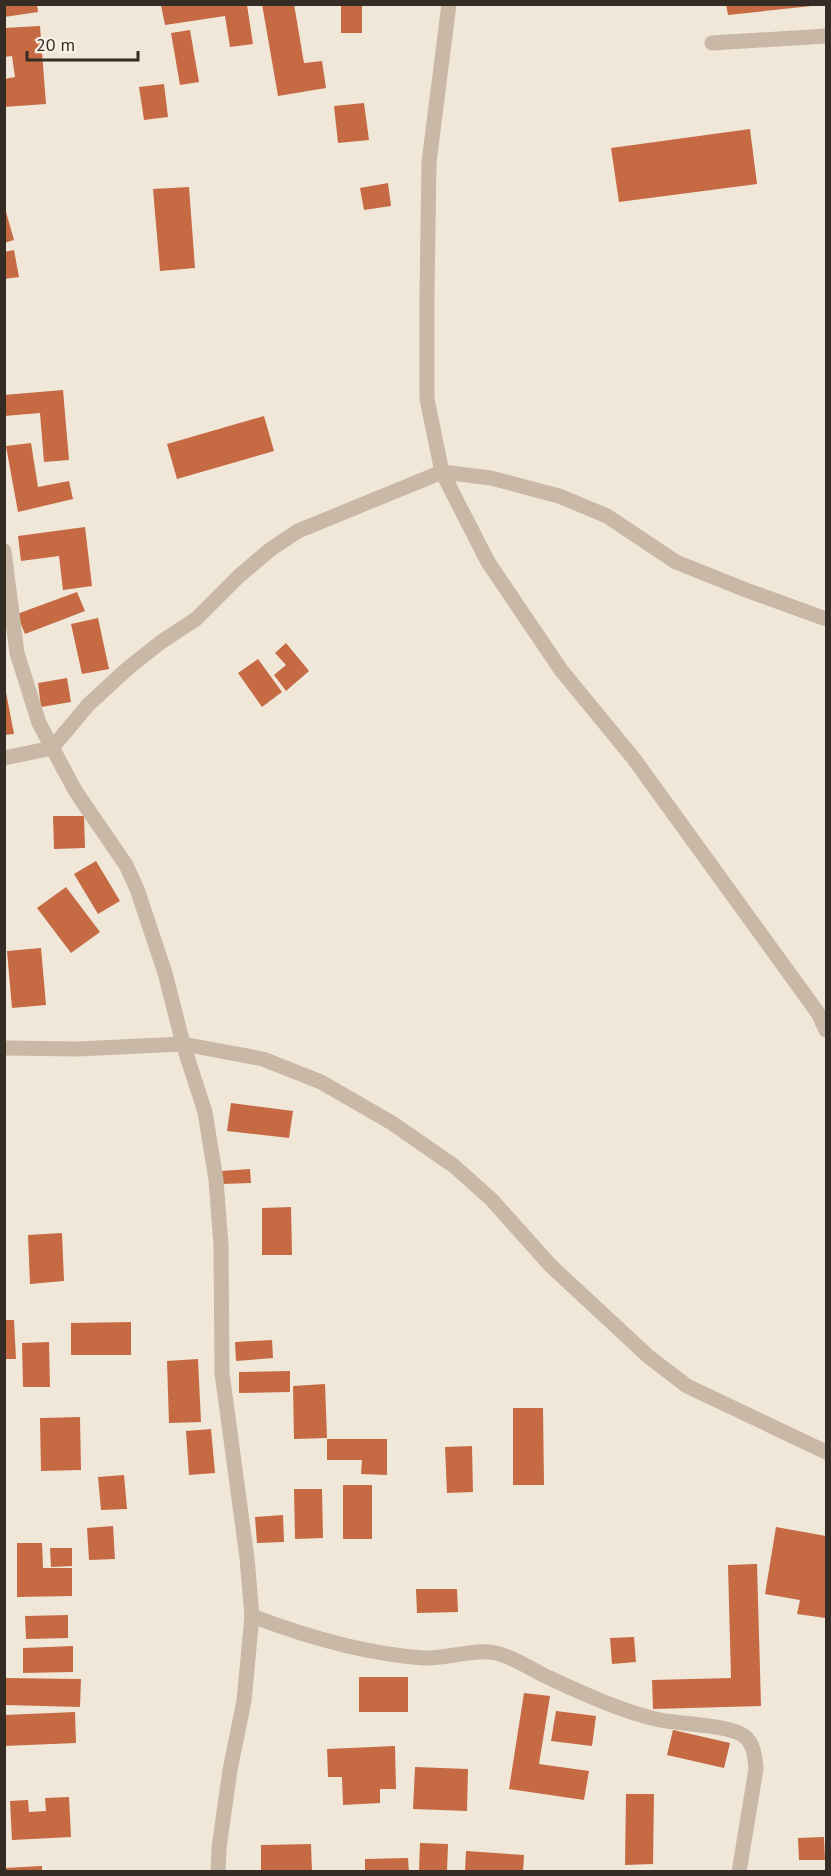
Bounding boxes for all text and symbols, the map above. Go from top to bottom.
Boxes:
scale bar [27,24,138,62]
text: 20 m [36,33,75,56]

